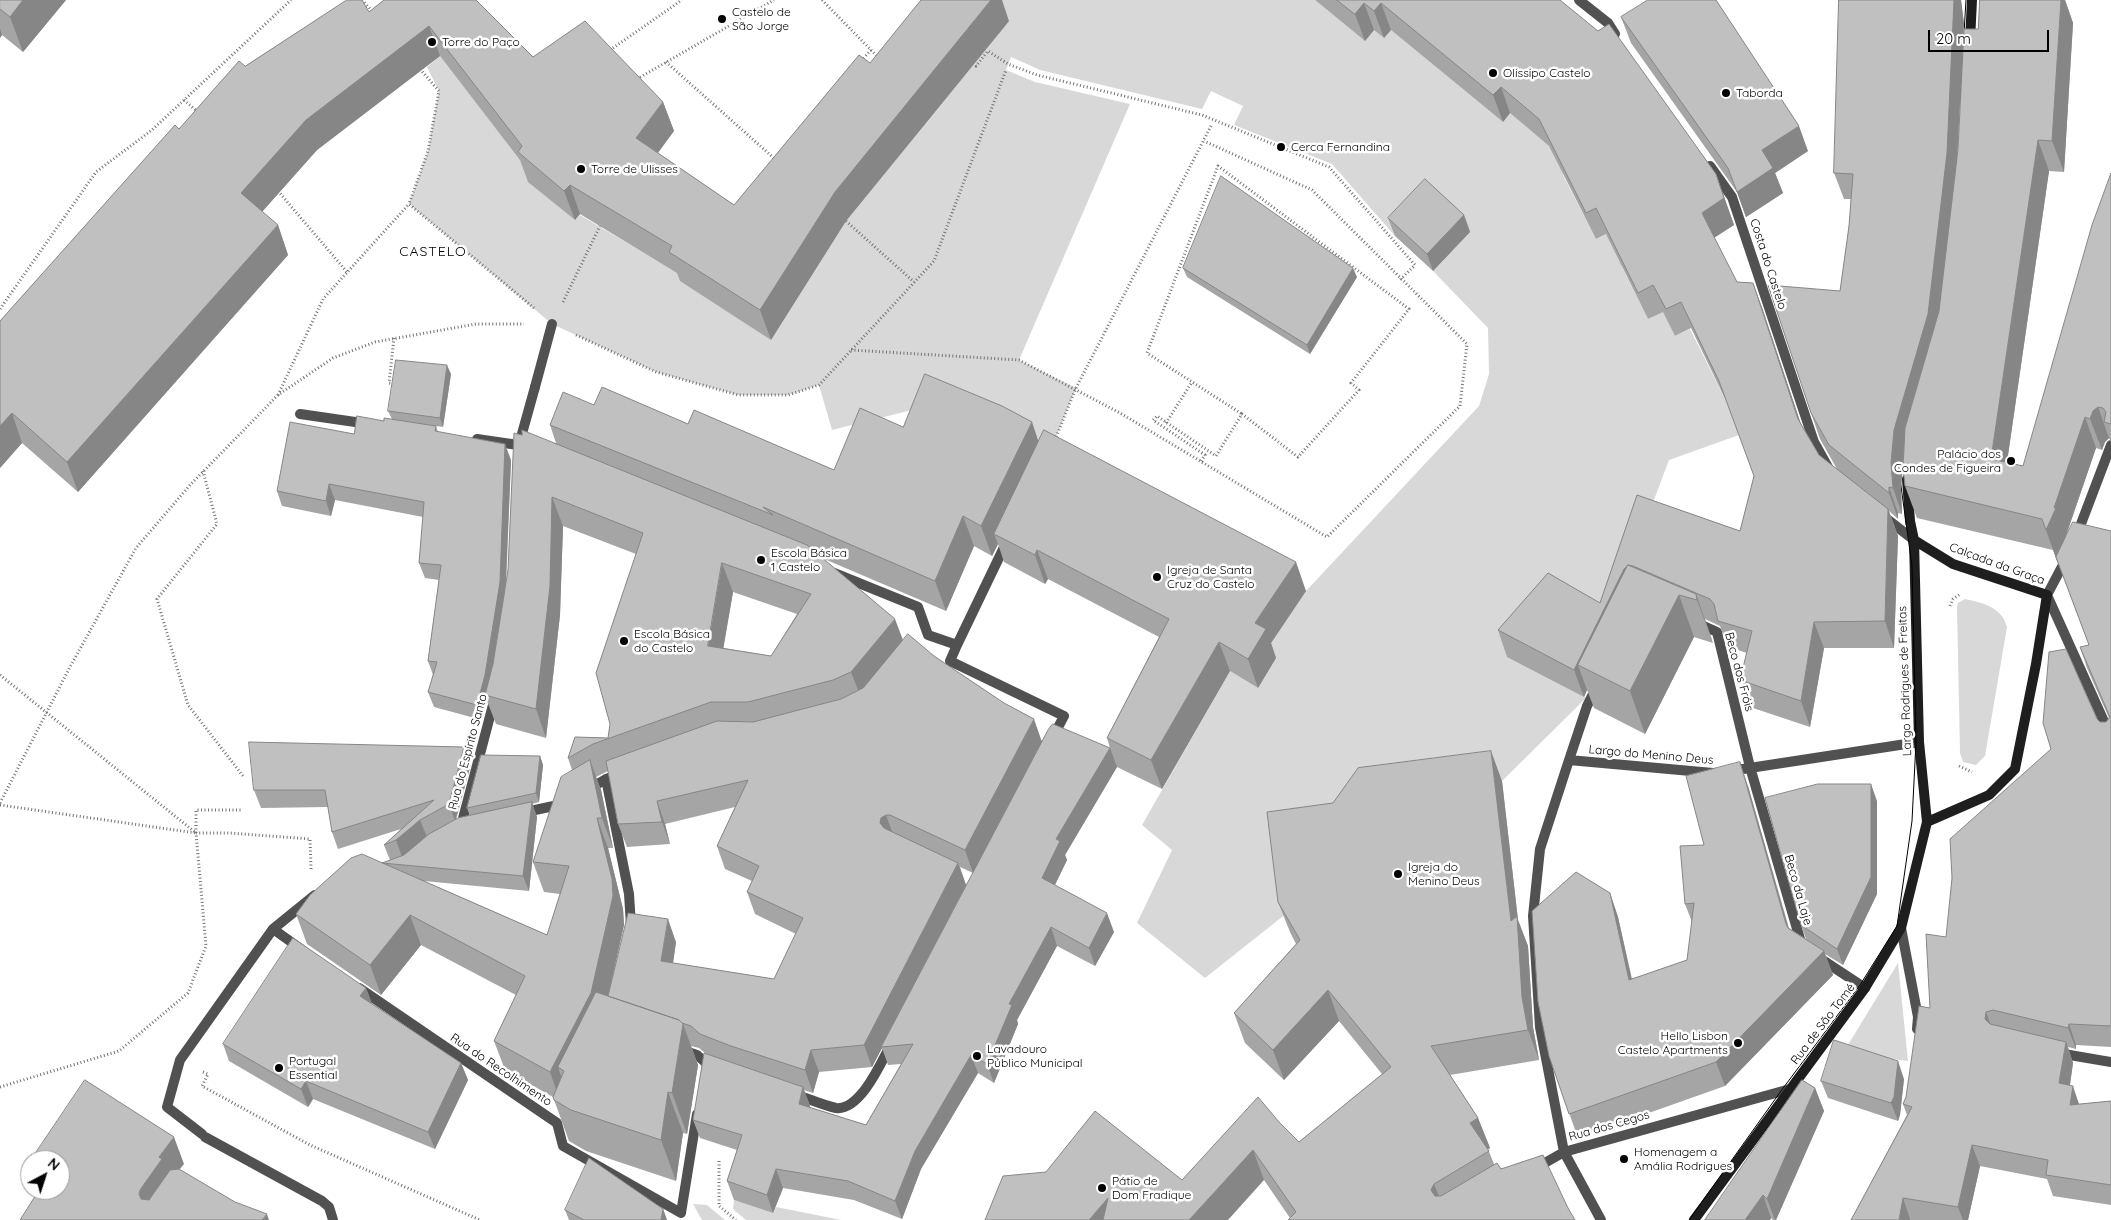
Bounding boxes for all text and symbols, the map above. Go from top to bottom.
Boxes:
place label: Castelo de São Jorge [732,5,791,33]
marker: Castelo de São Jorge [716,13,728,25]
scale bar [1931,20,2052,52]
text: 20 m [1936,29,1971,48]
place label: Torre do Paço [442,35,520,49]
marker: Torre do Paço [426,36,438,48]
place label: Olissipo Castelo [1503,66,1591,80]
marker: Olissipo Castelo [1487,67,1499,79]
place label: Taborda [1736,86,1783,100]
marker: Taborda [1720,87,1732,99]
place label: Cerca Fernandina [1291,140,1390,154]
marker: Cerca Fernandina [1275,141,1287,153]
place label: Torre de Ulisses [591,162,678,176]
marker: Torre de Ulisses [575,163,587,175]
street label: Costa do Castelo [1747,217,1789,311]
district label: CASTELO [398,244,468,260]
place label: Palácio dos Condes de Figueira [1894,447,2001,475]
marker: Palácio dos Condes de Figueira [2005,455,2017,467]
street label: Calçada da Graça [1947,540,2047,588]
place label: Escola Básica 1 Castelo [771,546,847,574]
marker: Escola Básica 1 Castelo [755,554,767,566]
place label: Igreja de Santa Cruz do Castelo [1167,563,1255,591]
marker: Igreja de Santa Cruz do Castelo [1151,571,1163,583]
street label: Largo Rodrigues de Freitas [1895,606,1915,756]
place label: Escola Básica do Castelo [634,627,710,655]
street label: Beco dos Fróis [1721,631,1757,713]
marker: Escola Básica do Castelo [618,635,630,647]
street label: Rua do Espírito Santo [446,693,490,811]
street label: Largo do Menino Deus [1588,742,1714,768]
street label: Beco da Laje [1781,853,1815,927]
place label: Igreja do Menino Deus [1408,860,1480,888]
marker: Igreja do Menino Deus [1392,868,1404,880]
street label: Rua de São Tomé [1788,981,1858,1067]
place label: Hello Lisbon Castelo Apartments [1618,1029,1728,1057]
street label: Rua do Recolhimento [447,1031,555,1109]
marker: Hello Lisbon Castelo Apartments [1732,1037,1744,1049]
place label: Lavadouro Público Municipal [987,1042,1083,1070]
marker: Lavadouro Público Municipal [971,1050,983,1062]
place label: Portugal Essential [289,1054,337,1082]
marker: Portugal Essential [273,1062,285,1074]
street label: Rua dos Cegos [1567,1108,1651,1144]
place label: Homenagem a Amália Rodrigues [1634,1145,1732,1173]
north arrow [20,1150,70,1200]
marker: Homenagem a Amália Rodrigues [1618,1153,1630,1165]
text: N [44,1154,64,1174]
place label: Pátio de Dom Fradique [1112,1174,1191,1202]
marker: Pátio de Dom Fradique [1096,1182,1108,1194]

